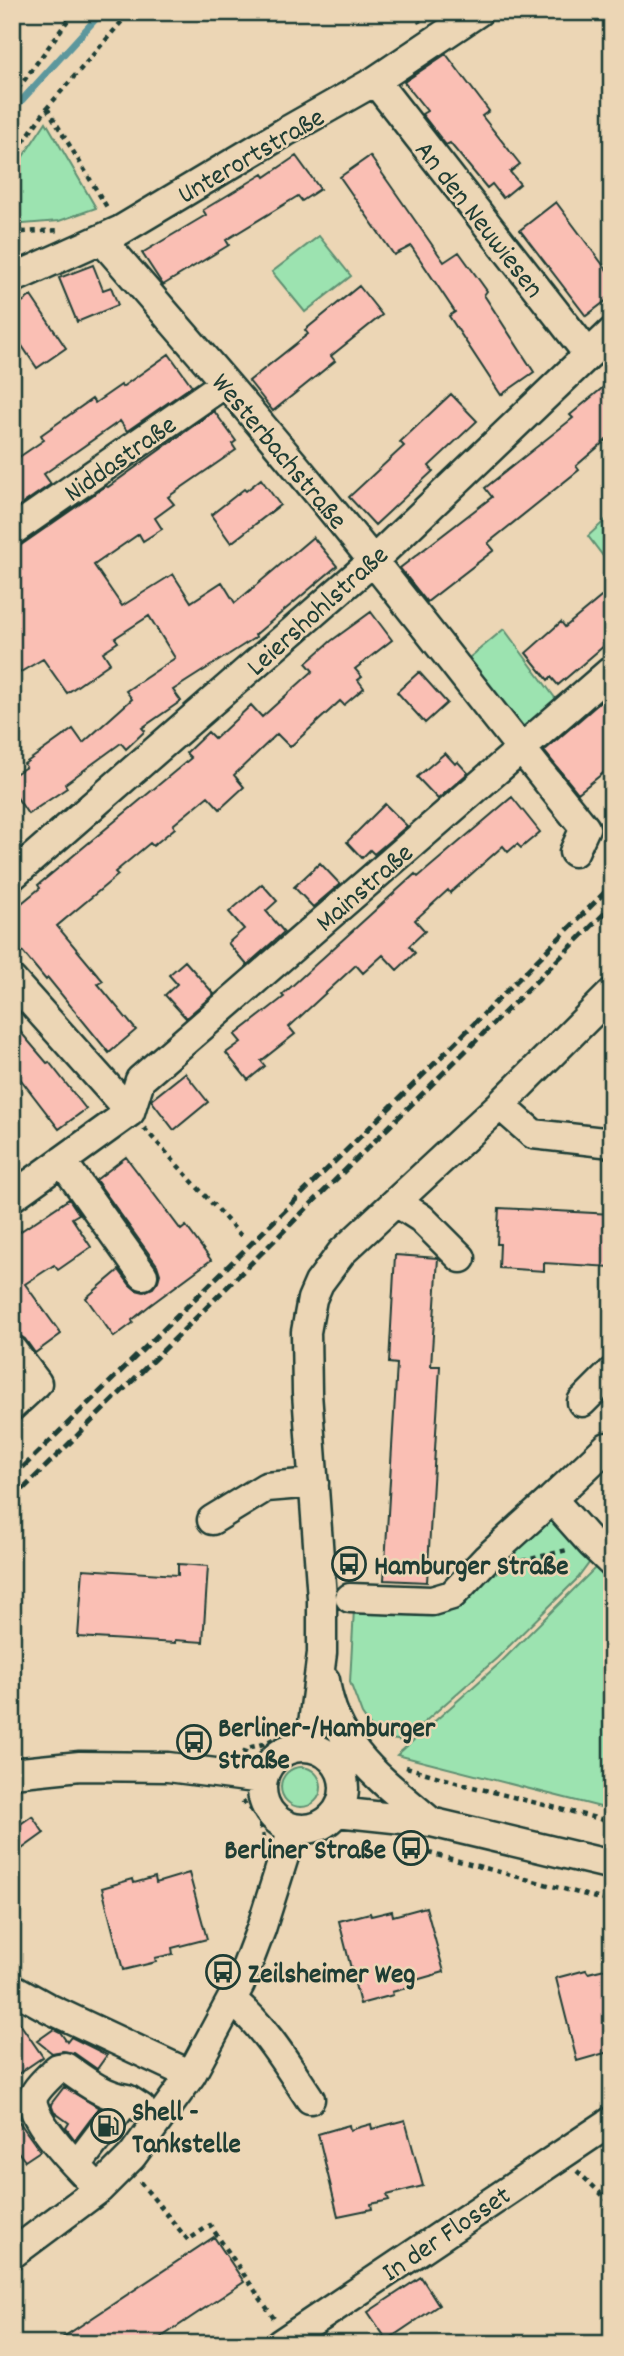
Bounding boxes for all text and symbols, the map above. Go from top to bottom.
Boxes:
street label: Unterortstraße [172,100,333,217]
street label: An den Neuwiesen [403,134,551,308]
street label: Westerbachstraße [200,366,355,540]
street label: Niddastraße [57,408,186,515]
street label: Leiershohlstraße [239,538,399,688]
street label: Mainstraße [308,836,424,944]
bus stop icon: Hamburger Straße [330,1545,368,1583]
place label: Hamburger Straße [374,1549,569,1589]
place label: Berliner-/Hamburger Straße [218,1711,436,1783]
bus stop icon: Berliner-/Hamburger Straße [175,1723,213,1761]
bus stop icon: Berliner Straße [392,1829,430,1867]
place label: Berliner Straße [224,1833,386,1873]
bus stop icon: Zeilsheimer Weg [204,1953,242,1991]
place label: Zeilsheimer Weg [248,1957,416,1997]
place label: Shell - Tankstelle [132,2095,241,2167]
fuel station icon: Shell - Tankstelle [89,2107,127,2145]
street label: In der Flosset [375,2178,520,2294]

